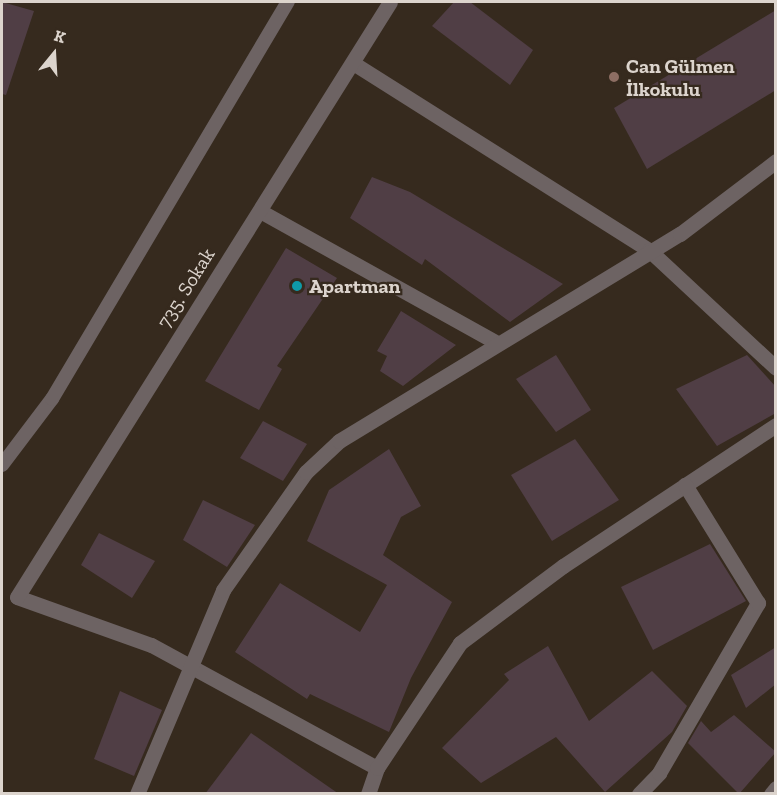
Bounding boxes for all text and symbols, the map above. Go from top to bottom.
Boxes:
north arrow [24,24,84,84]
text: K [52,26,68,47]
place label: Can Gülmen İlkokulu [626,54,735,101]
marker: Can Gülmen İlkokulu [607,70,621,84]
street label: 735. Sokak [152,244,220,332]
place label: Apartman [309,274,400,298]
marker: Apartman [290,279,304,293]

